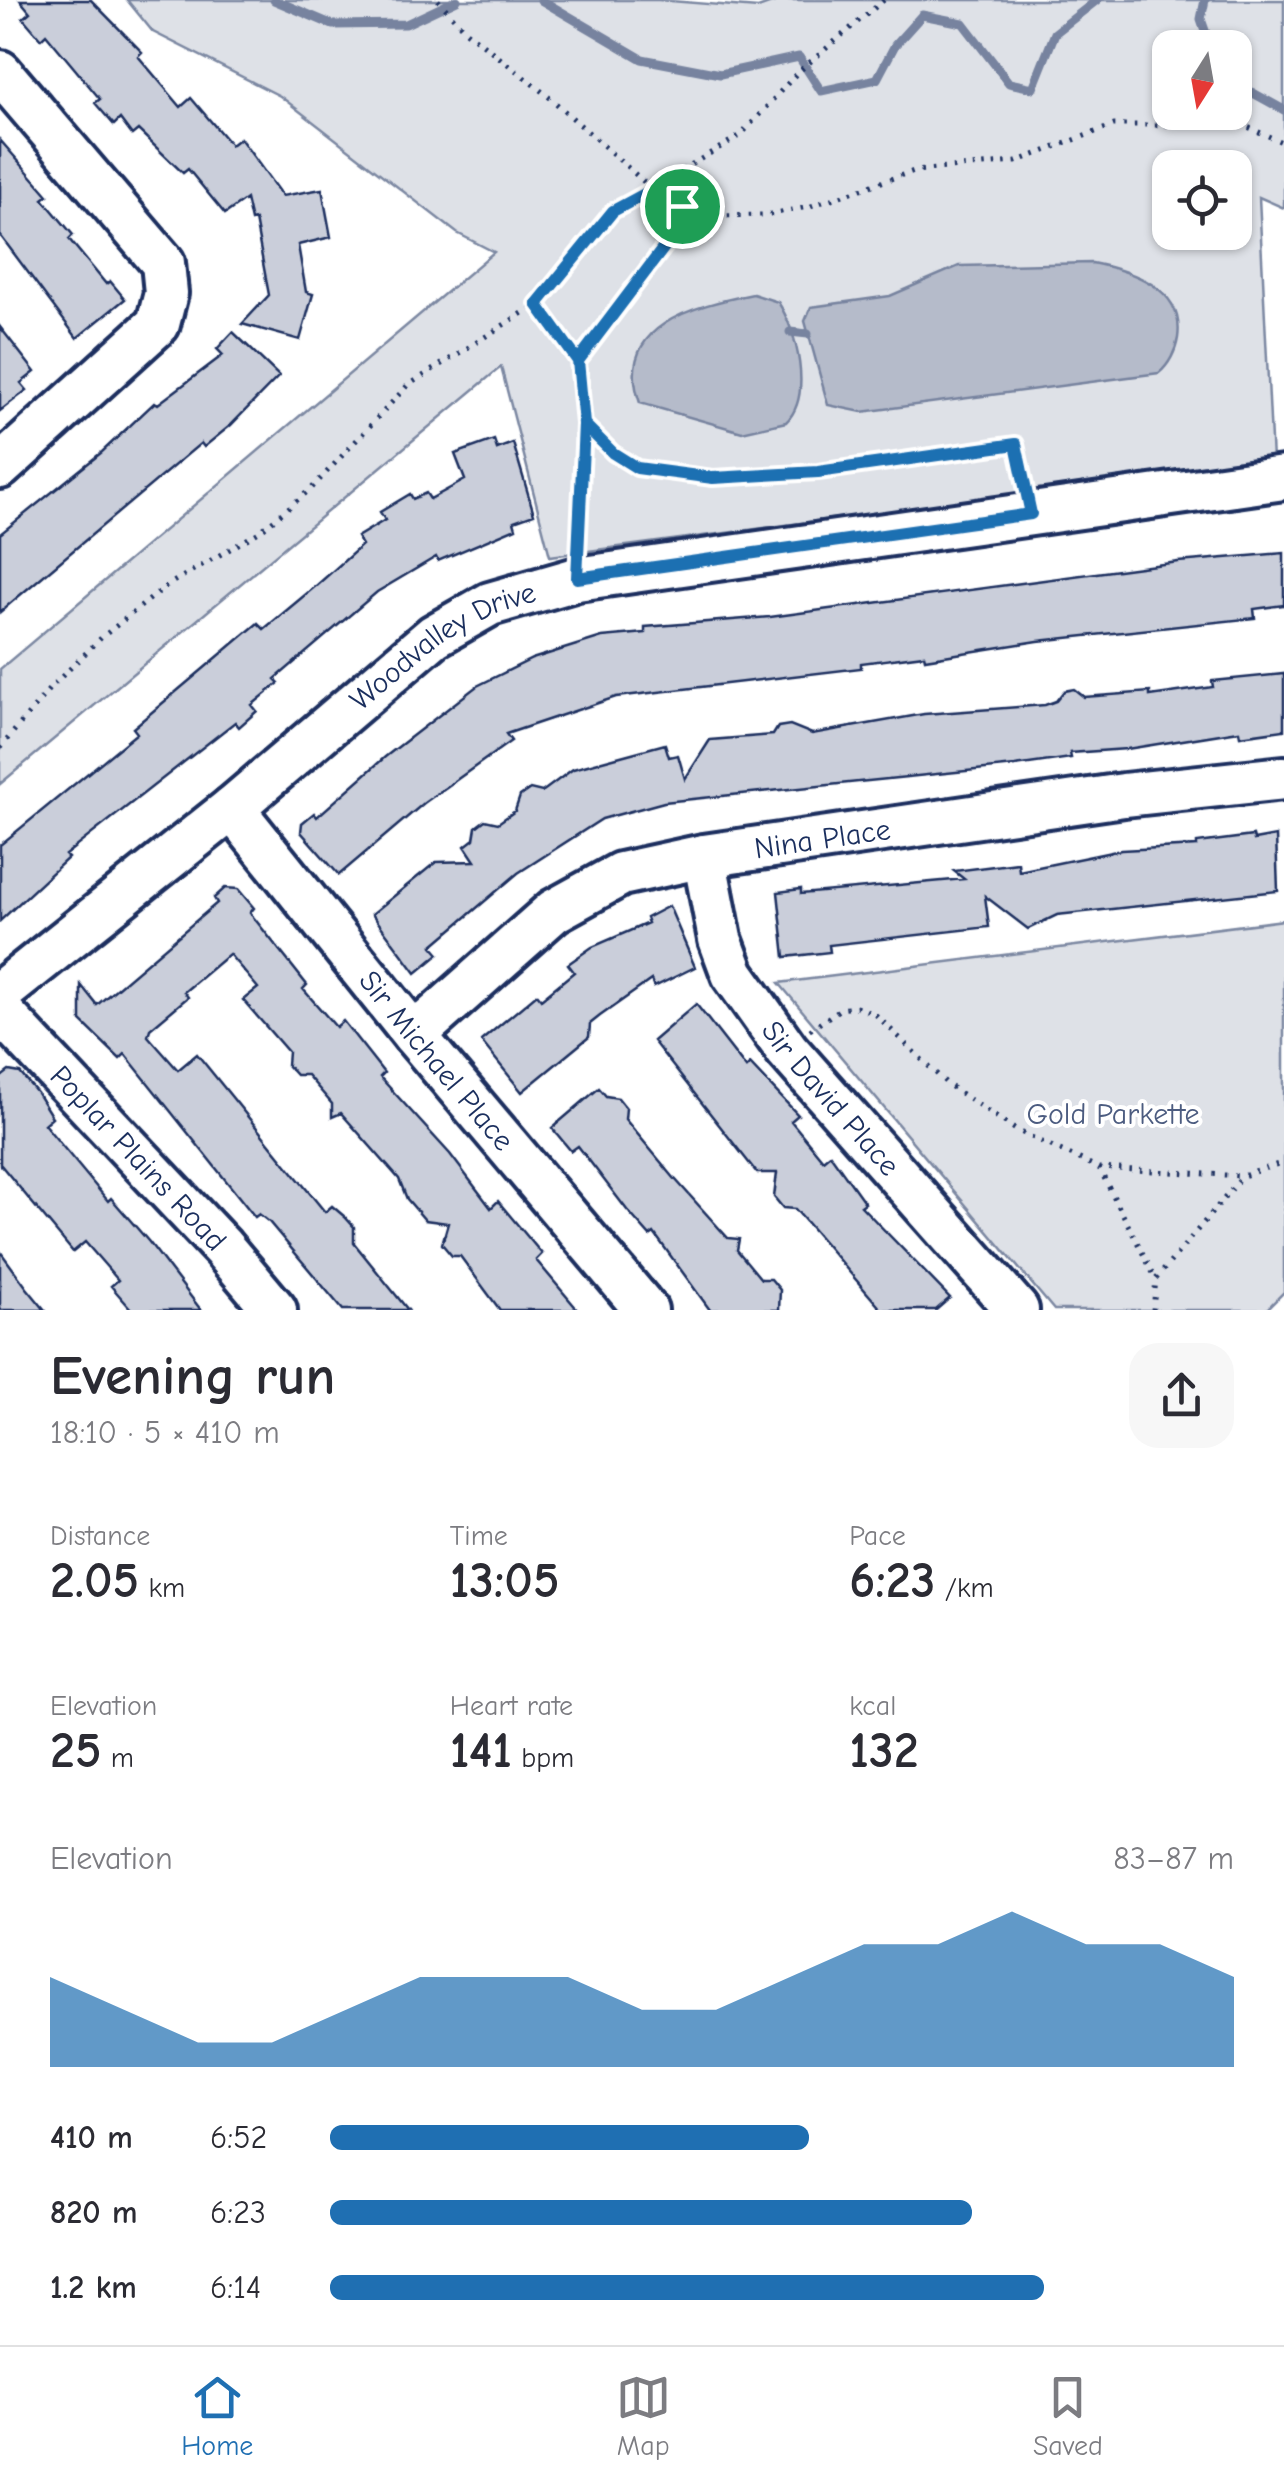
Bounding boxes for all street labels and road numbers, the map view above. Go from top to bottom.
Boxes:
street label: Woodvalley Drive [343,575,540,718]
street label: Nina Place [752,812,893,866]
street label: Sir Michael Place [351,964,521,1158]
street label: Sir David Place [754,1014,907,1183]
street label: Poplar Plains Road [43,1059,233,1258]

